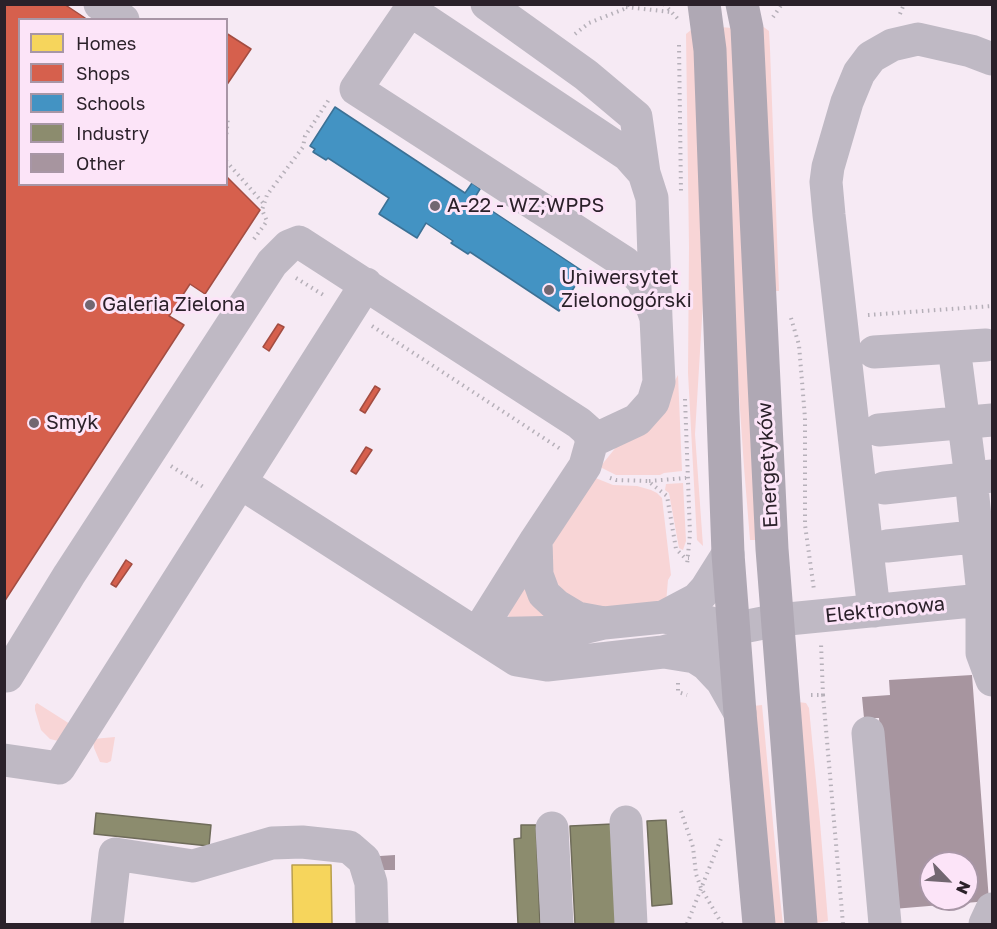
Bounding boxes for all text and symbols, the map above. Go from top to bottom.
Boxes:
legend [18,18,228,186]
text: Homes [76,32,136,54]
text: Shops [76,62,130,84]
text: Schools [76,92,145,114]
text: Industry [76,122,149,144]
text: Other [76,152,125,174]
place label: A-22 - WZ;WPPS [447,194,604,218]
marker: A-22 - WZ;WPPS [428,199,442,213]
place label: Uniwersytet Zielonogórski [561,266,692,313]
marker: Uniwersytet Zielonogórski [542,283,556,297]
place label: Galeria Zielona [102,293,245,317]
marker: Galeria Zielona [83,298,97,312]
street label: Energetyków [753,401,783,529]
place label: Smyk [46,411,99,435]
marker: Smyk [27,416,41,430]
street label: Elektronowa [824,592,946,628]
north arrow [919,851,979,911]
text: N [952,878,975,897]

